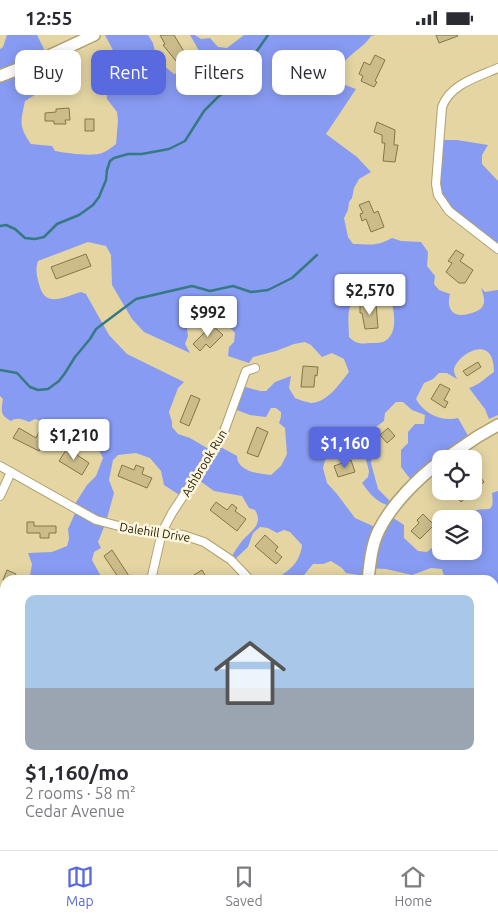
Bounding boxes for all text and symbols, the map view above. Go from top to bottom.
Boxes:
text: 12:55 [25,7,73,29]
chip: Buy [15,50,81,95]
chip: Rent [91,50,166,95]
chip: Filters [176,50,262,95]
chip: New [272,50,345,95]
pin: $2,570 [329,273,411,316]
text: $2,570 [345,281,395,299]
pin: $992 [178,295,238,338]
text: $992 [190,303,226,321]
pin: $1,210 [33,419,115,461]
text: $1,210 [49,426,99,444]
street label: Ashbrook Run [179,427,229,499]
pin: $1,160 [304,427,386,469]
text: $1,160 [320,434,370,452]
map controls [432,450,482,560]
button: locate [432,450,482,500]
button: layers [432,510,482,560]
street label: Dalehill Drive [119,520,191,544]
icon: home [205,628,295,718]
text: $1,160/mo [25,760,129,784]
text: 2 rooms · 58 m² [25,784,136,802]
text: Cedar Avenue [25,802,125,820]
tab: Map [66,863,94,909]
tab: Saved [225,863,263,909]
tab: Home [394,863,432,909]

